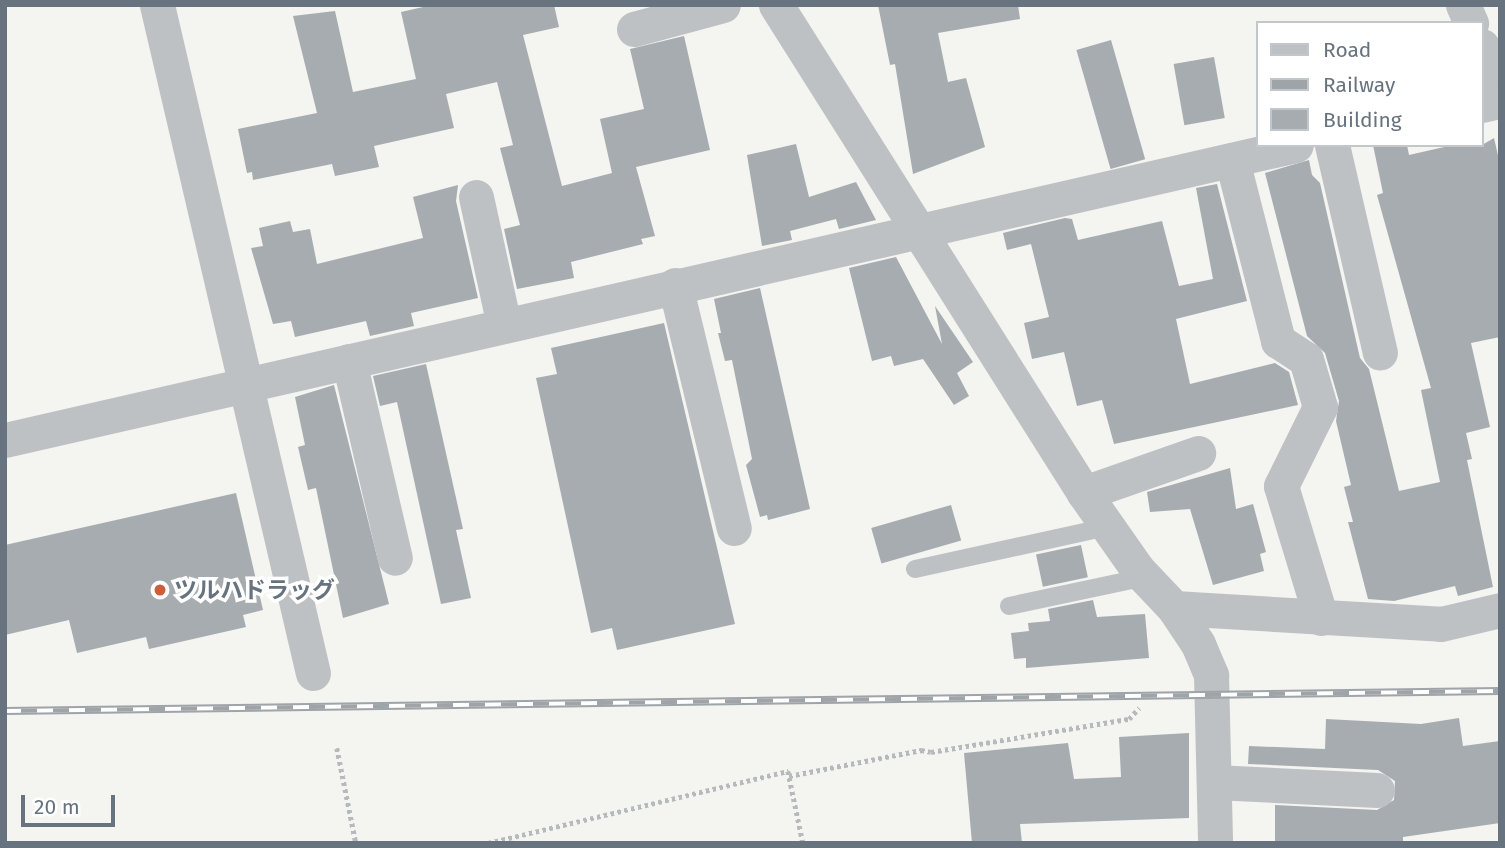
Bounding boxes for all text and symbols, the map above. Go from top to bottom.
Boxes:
legend [1256,21,1484,147]
text: Road [1323,37,1371,63]
text: Railway [1323,72,1395,98]
text: Building [1323,107,1402,133]
place label: ツルハドラッグ [174,576,335,604]
marker: ツルハドラッグ [152,582,168,598]
scale bar [24,782,119,826]
text: 20 m [34,794,80,820]

